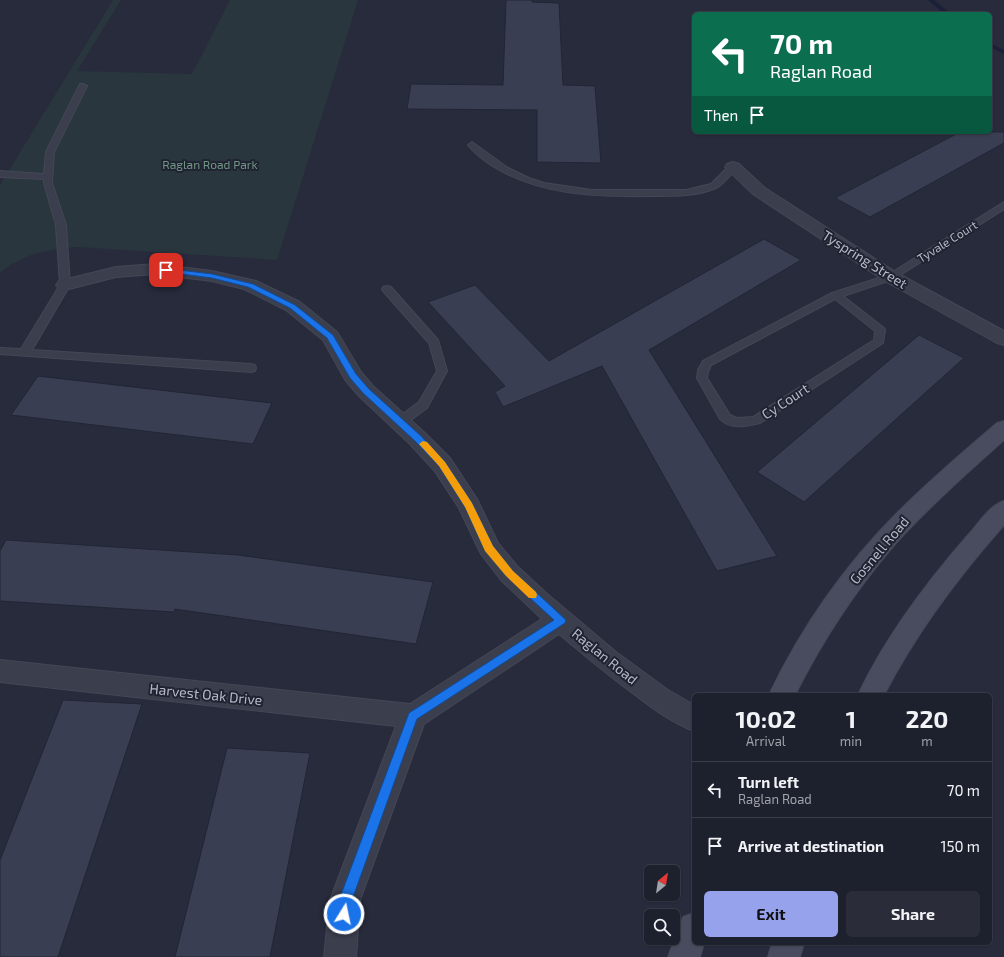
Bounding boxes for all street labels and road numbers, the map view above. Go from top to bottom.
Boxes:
street label: Tyvale Court [914,217,980,265]
street label: Tyspring Street [819,226,911,292]
street label: Cy Court [758,379,812,423]
street label: Gosnell Road [846,513,912,587]
street label: Raglan Road [569,624,641,688]
street label: Harvest Oak Drive [149,680,263,708]

